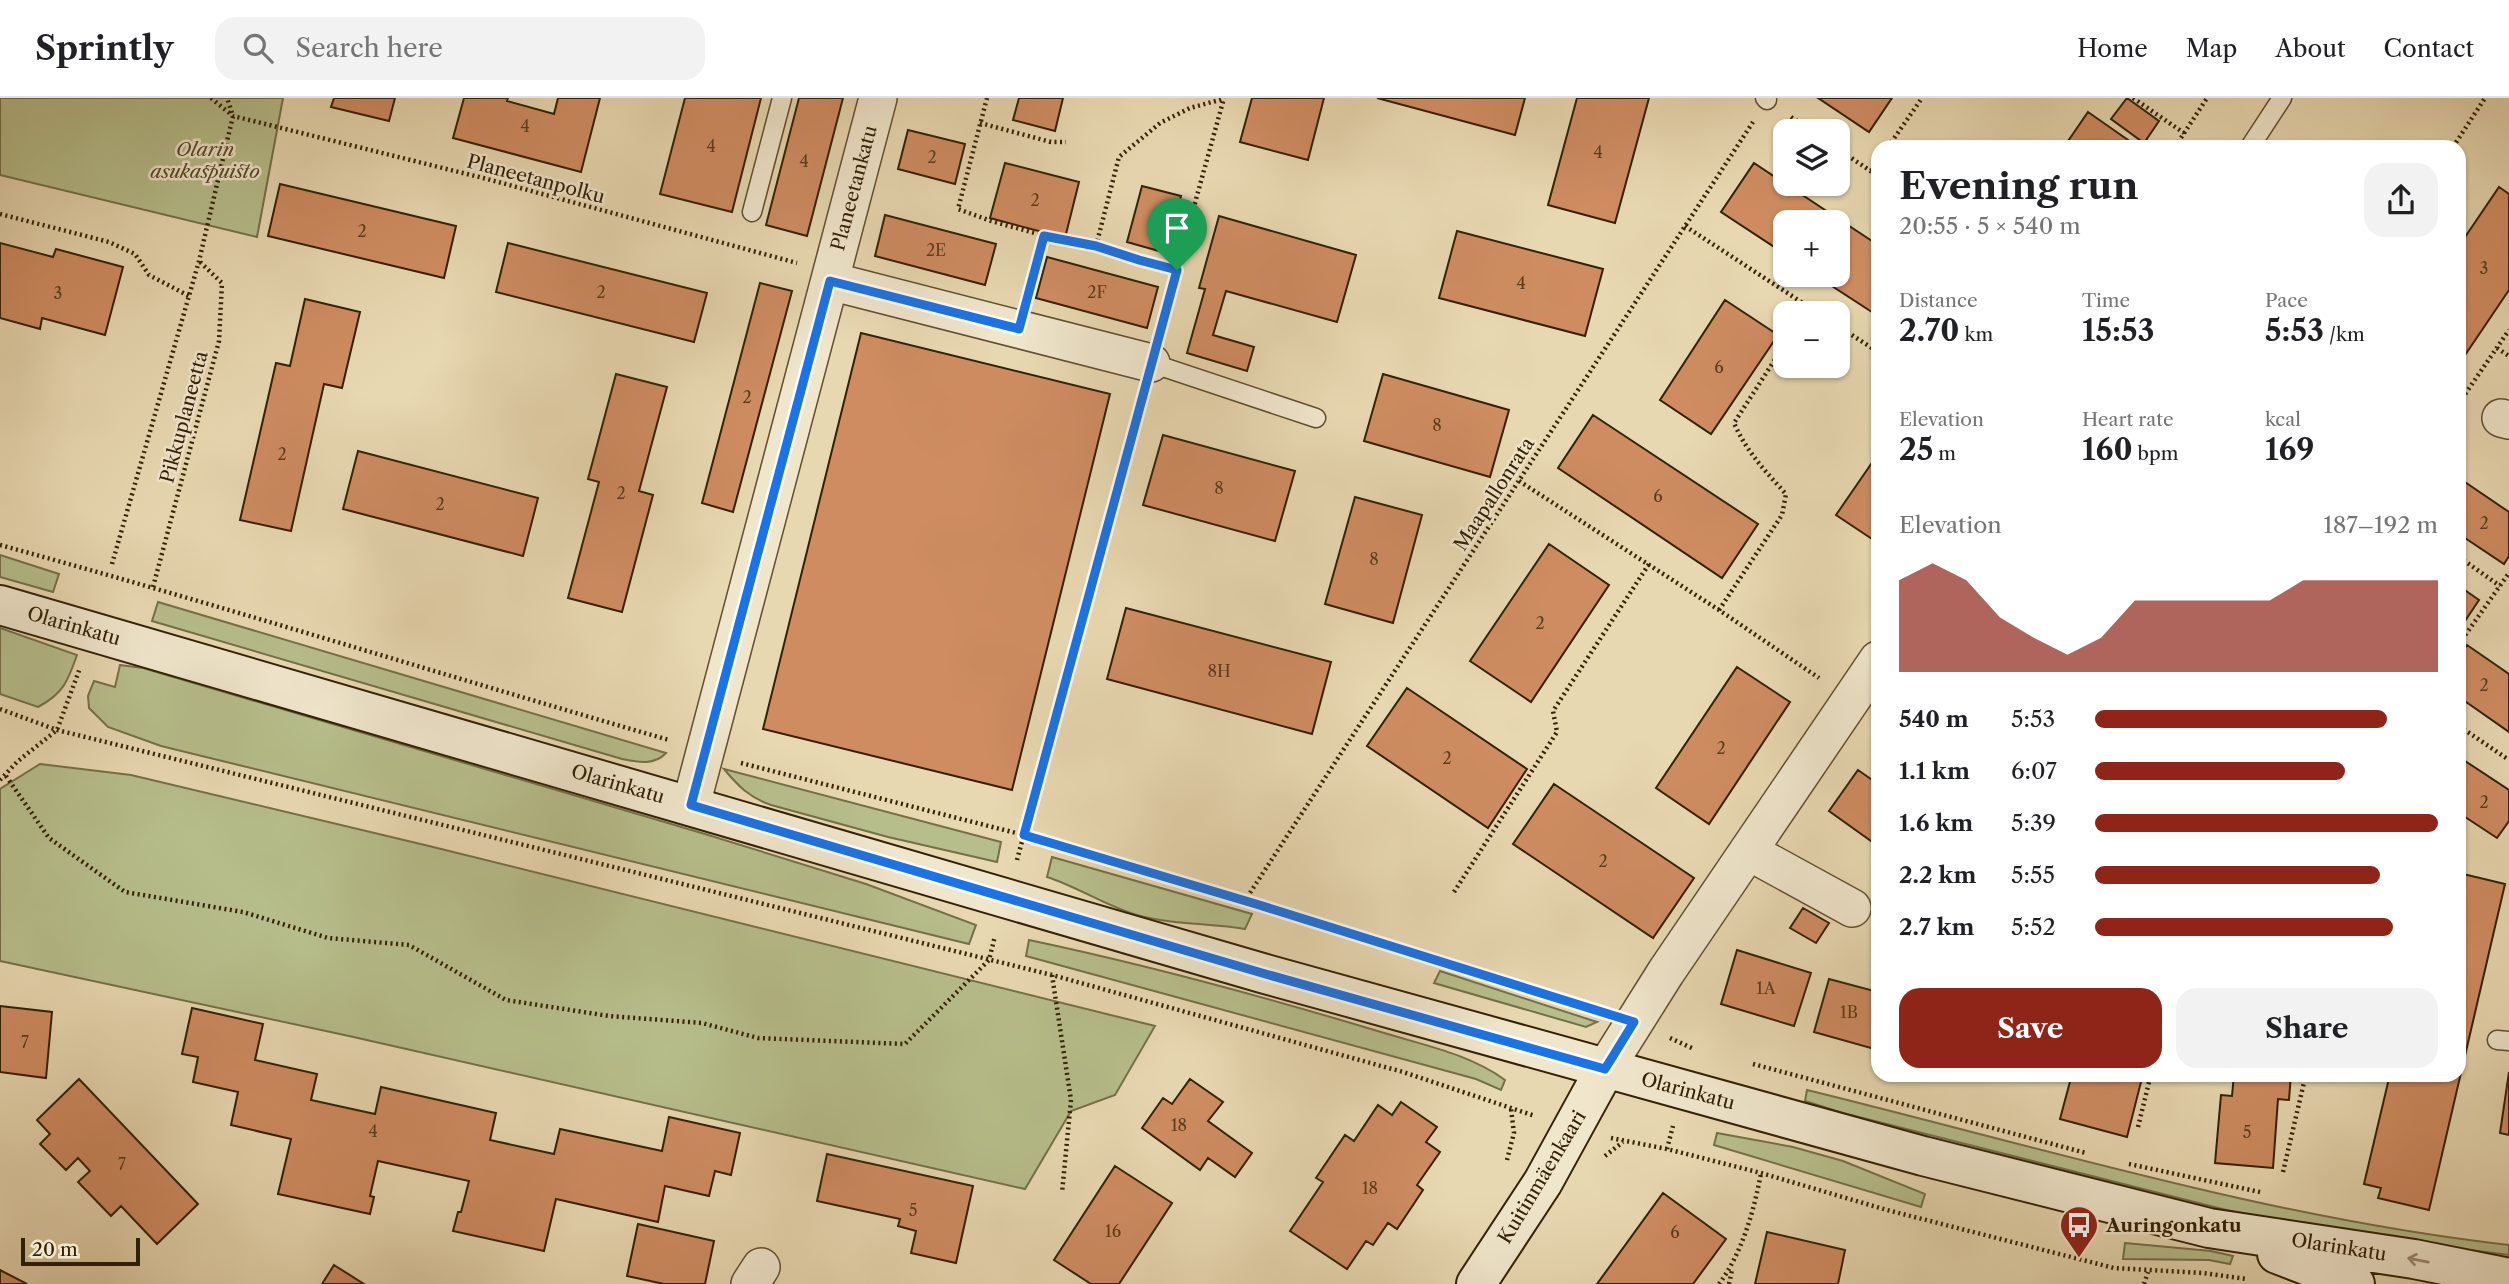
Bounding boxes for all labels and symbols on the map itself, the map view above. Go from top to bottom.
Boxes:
house number: 4 [520,116,530,136]
street label: Planeetankatu [826,122,882,253]
house number: 4 [706,136,716,156]
park label: Olarin asukaspuisto [150,138,260,183]
house number: 4 [1593,142,1603,162]
house number: 2 [927,147,937,167]
street label: Planeetanpolku [465,150,608,209]
house number: 4 [799,151,809,171]
house number: 2 [1030,190,1040,210]
pin [1147,198,1207,270]
house number: 2 [357,221,367,241]
house number: 2E [926,240,946,260]
house number: 3 [2480,258,2488,278]
house number: 4 [1516,273,1526,293]
house number: 2 [596,282,606,302]
house number: 2F [1087,282,1107,302]
house number: 3 [54,283,62,303]
street label: Pikkuplaneetta [155,348,213,486]
house number: 6 [1714,357,1724,377]
house number: 2 [742,387,752,407]
house number: 8 [1432,415,1442,435]
street label: Maapallonrata [1449,433,1539,555]
house number: 2 [277,444,287,464]
house number: 8 [1214,478,1224,498]
house number: 2 [616,483,626,503]
house number: 6 [1653,486,1663,506]
house number: 2 [435,494,445,514]
house number: 2 [2479,513,2489,533]
house number: 8 [1369,549,1379,569]
street label: Olarinkatu [25,602,124,650]
house number: 2 [1535,613,1545,633]
house number: 8H [1207,661,1231,681]
house number: 2 [2479,675,2489,695]
house number: 2 [1716,738,1726,758]
house number: 2 [1442,748,1452,768]
street label: Olarinkatu [569,760,668,808]
house number: 2 [2479,792,2489,812]
house number: 2 [1598,851,1608,871]
house number: 1A [1756,978,1777,998]
house number: 1B [1840,1002,1858,1022]
house number: 7 [21,1032,29,1052]
street label: Olarinkatu [1639,1067,1738,1115]
street label: Kuitinmäenkaari [1493,1106,1591,1248]
house number: 18 [1171,1115,1187,1135]
house number: 4 [368,1121,378,1141]
house number: 5 [2243,1122,2251,1142]
house number: 7 [118,1154,126,1174]
house number: 18 [1362,1178,1378,1198]
house number: 5 [909,1200,917,1220]
bus stop icon: Auringonkatu [2058,1204,2100,1259]
place label: Auringonkatu [2105,1214,2242,1237]
house number: 16 [1105,1221,1121,1241]
house number: 6 [1670,1222,1680,1242]
street label: Olarinkatu [2290,1228,2389,1266]
scale bar [21,1235,140,1267]
one-way arrow [2407,1253,2430,1266]

